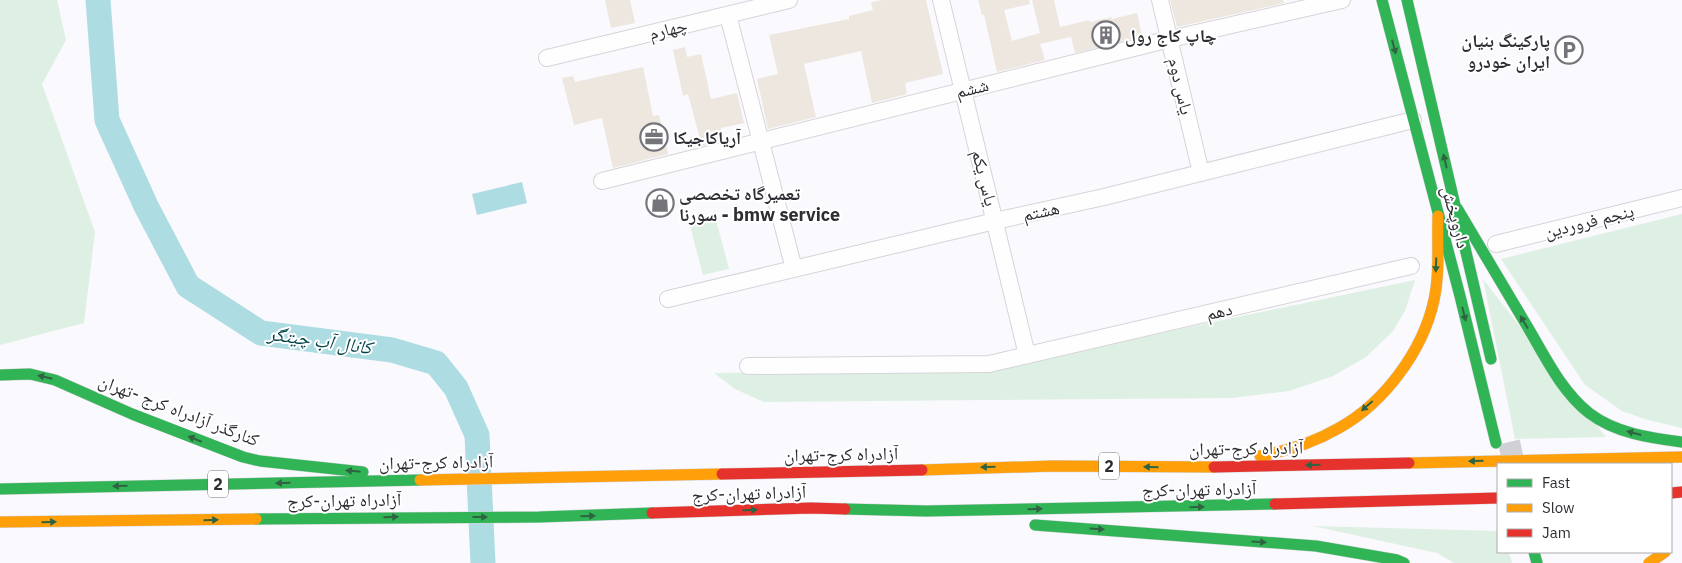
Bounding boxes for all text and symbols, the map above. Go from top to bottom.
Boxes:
street label: چهارم [646,13,690,46]
building icon: چاپ کاج رول [1091,20,1121,50]
place label: چاپ کاج رول [1125,24,1217,47]
place label: پارکینگ بنیان ایران خودرو [1461,29,1550,73]
parking icon: پارکینگ بنیان ایران خودرو [1554,35,1584,65]
one-way arrow [1390,40,1398,55]
street label: یاس دوم [1162,55,1199,117]
street label: ششم [953,73,991,104]
office icon: آریاکاجیکا [639,122,669,152]
place label: آریاکاجیکا [673,126,741,149]
street label: یاس یکم [966,147,1003,209]
one-way arrow [1441,153,1449,168]
place label: تعمیرگاه تخصصی سورنا - bmw service [679,182,840,226]
street label: داروپخش [1437,183,1475,251]
shop icon: تعمیرگاه تخصصی سورنا - bmw service [645,188,675,218]
street label: هشتم [1020,196,1062,227]
street label: پنجم فروردین [1542,199,1636,244]
one-way arrow [1432,257,1440,273]
street label: دهم [1204,297,1235,326]
one-way arrow [1460,307,1468,322]
one-way arrow [1519,315,1528,328]
water label: کانال آب چیتگر [265,321,376,360]
street label: کنارگذر آزادراه کرج -تهران [95,369,263,452]
one-way arrow [37,373,52,381]
one-way arrow [1362,400,1374,412]
one-way arrow [1627,429,1642,437]
one-way arrow [187,435,202,443]
street label: آزادراه کرج-تهران [1189,435,1304,461]
street label: آزادراه کرج-تهران [784,441,899,467]
street label: آزادراه کرج-تهران [379,449,494,475]
road number: 2 [1099,452,1119,480]
one-way arrow [1468,457,1484,465]
one-way arrow [1305,461,1321,469]
one-way arrow [980,463,996,471]
one-way arrow [1143,463,1159,471]
legend [1497,463,1672,553]
one-way arrow [345,467,361,475]
road number: 2 [208,470,228,498]
text: Fast [1542,473,1570,492]
street label: آزادراه تهران-کرج [1142,476,1257,502]
one-way arrow [274,479,290,487]
street label: آزادراه تهران-کرج [691,479,807,507]
one-way arrow [112,482,128,490]
street label: آزادراه تهران-کرج [287,487,402,513]
text: Slow [1542,498,1575,517]
one-way arrow [1190,502,1206,510]
one-way arrow [1027,505,1043,513]
one-way arrow [742,506,758,514]
one-way arrow [580,511,596,519]
one-way arrow [383,513,399,521]
one-way arrow [472,513,488,521]
one-way arrow [203,515,219,523]
one-way arrow [41,517,57,525]
text: Jam [1542,523,1571,542]
one-way arrow [1089,526,1105,534]
one-way arrow [1251,538,1267,546]

